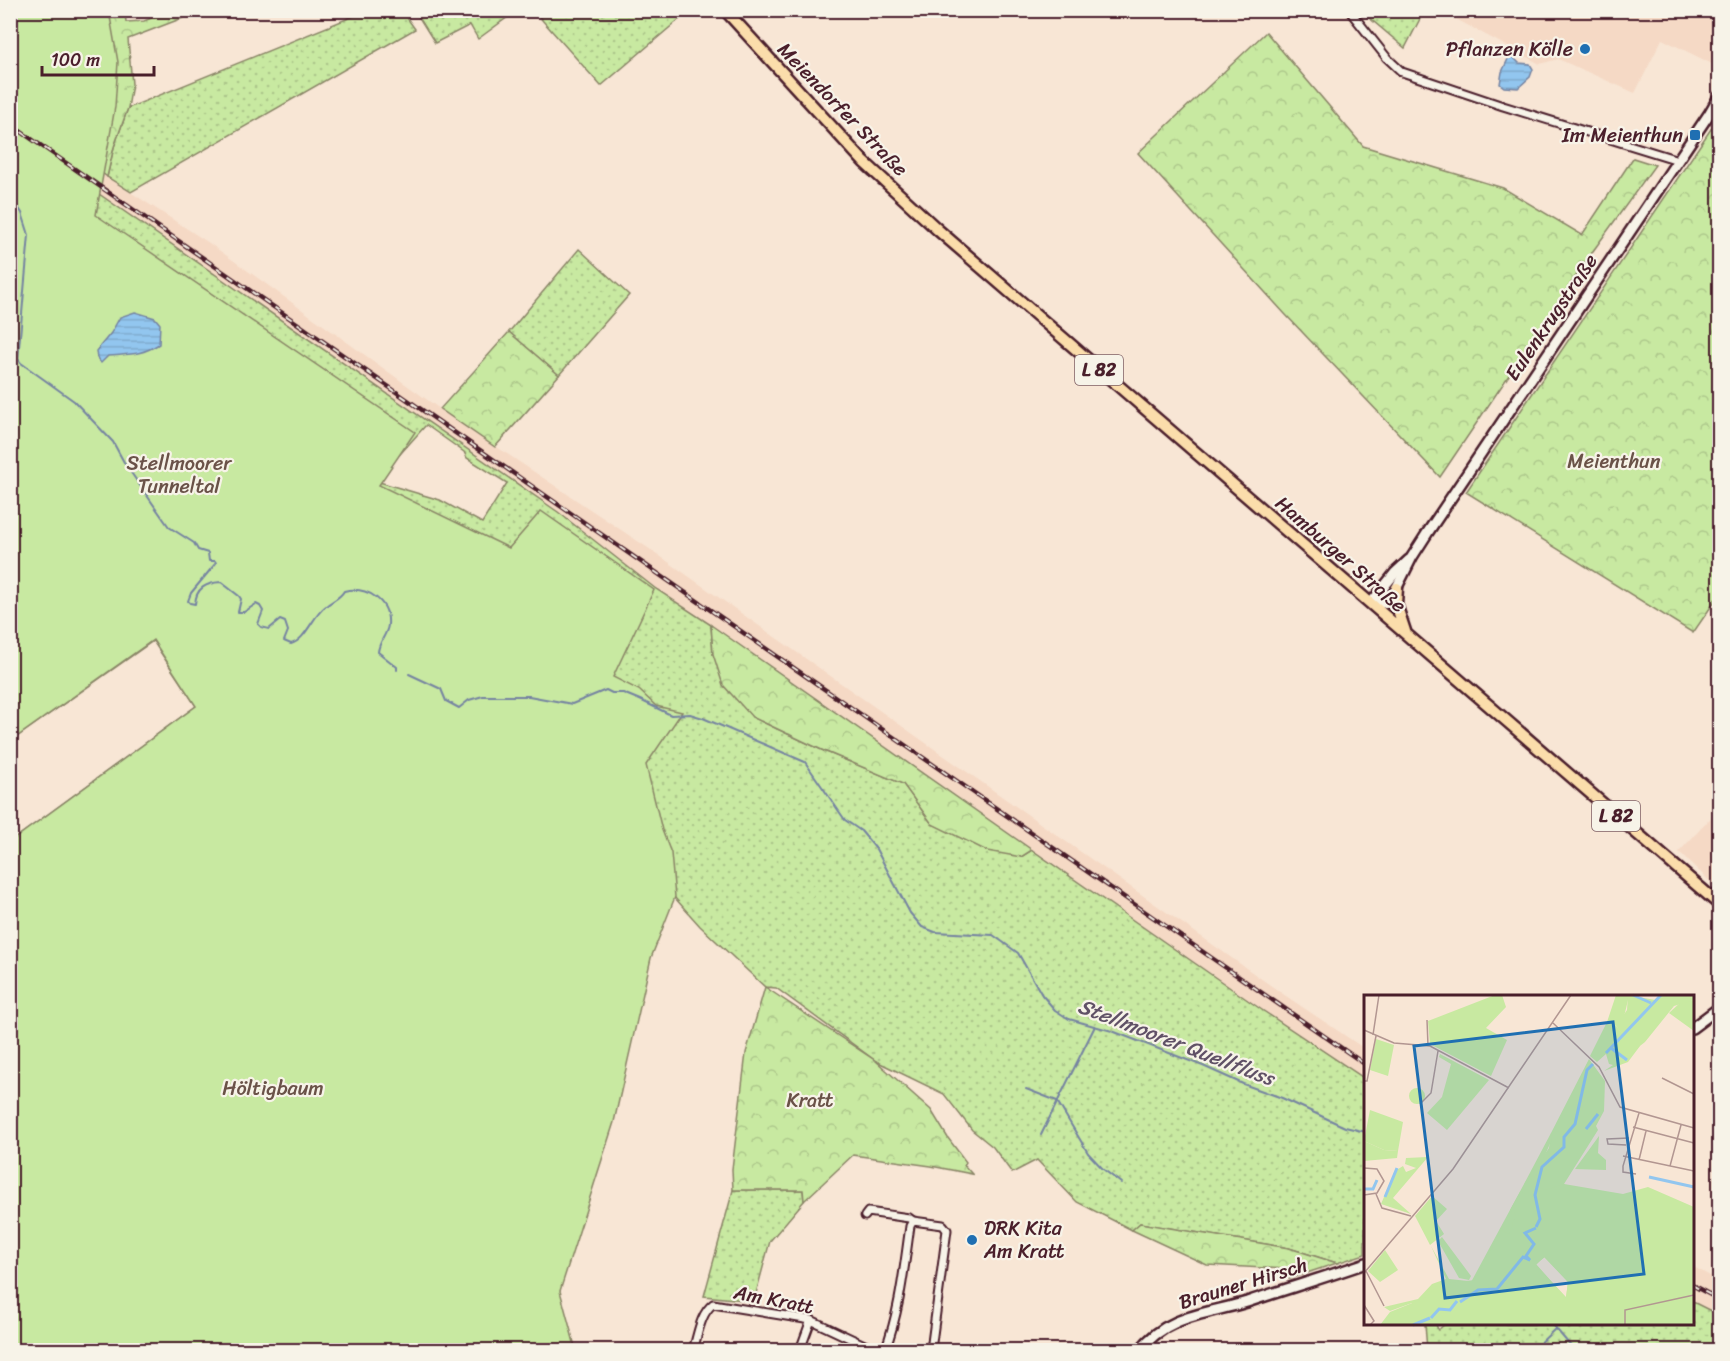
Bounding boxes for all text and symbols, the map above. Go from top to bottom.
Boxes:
place label: Pflanzen Kölle [1446,32,1573,67]
street label: Meiendorfer Straße [769,34,917,185]
scale bar [42,39,154,77]
marker: Pflanzen Kölle [1578,42,1592,56]
text: 100 m [51,44,100,76]
place label: Im Meienthun [1561,118,1683,153]
marker: Im Meienthun [1688,128,1702,142]
street label: Eulenkrugstraße [1496,246,1607,388]
road number: L 82 [1075,355,1123,385]
park label: Meienthun [1567,444,1661,479]
park label: Stellmoorer Tunneltal [126,446,232,504]
street label: Hamburger Straße [1267,487,1415,622]
road number: L 82 [1592,801,1640,831]
water label: Stellmoorer Quellfluss [1072,987,1282,1098]
inset map [1364,995,1694,1325]
park label: Höltigbaum [222,1071,324,1106]
park label: Kratt [787,1083,834,1118]
place label: DRK Kita Am Kratt [983,1211,1065,1269]
marker: DRK Kita Am Kratt [965,1233,979,1247]
street label: Brauner Hirsch [1174,1247,1312,1320]
street label: Am Kratt [730,1274,817,1324]

